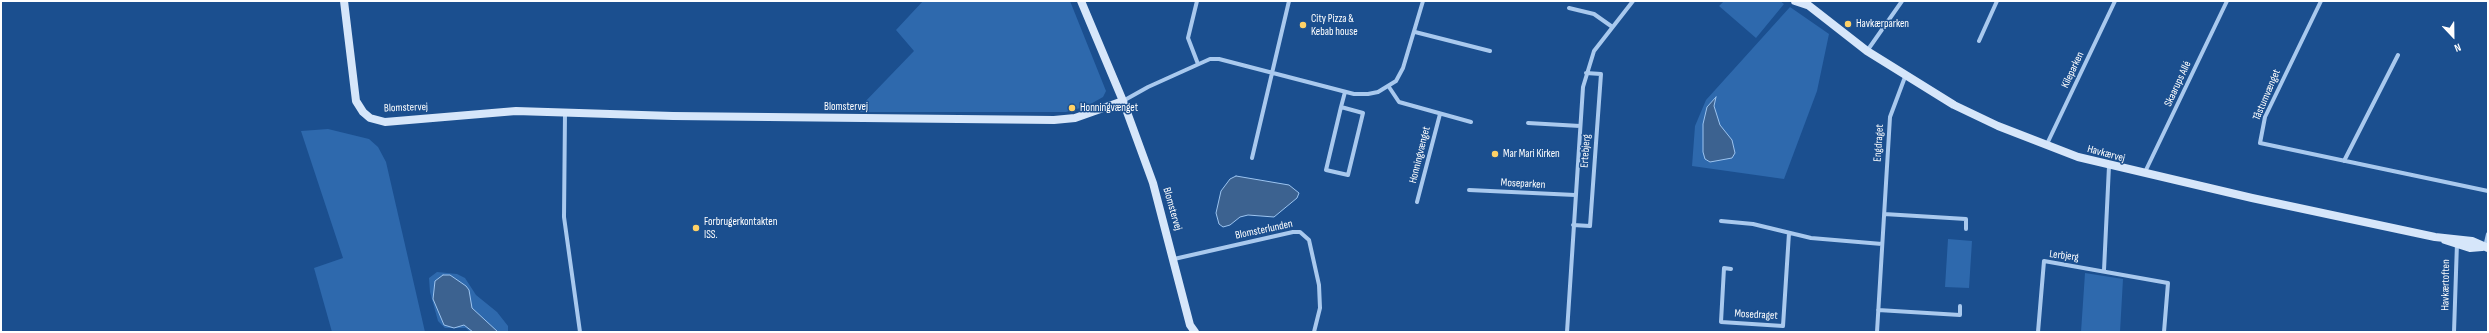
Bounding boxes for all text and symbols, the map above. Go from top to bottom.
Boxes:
place label: City Pizza & Kebab house [1311,12,1358,38]
north arrow [2433,16,2473,56]
place label: Havkærparken [1856,17,1909,31]
marker: Havkærparken [1843,19,1853,29]
marker: City Pizza & Kebab house [1298,20,1308,30]
text: N [2453,40,2463,55]
street label: Kileparken [2059,50,2087,90]
street label: Skaarups Allé [2162,59,2194,109]
street label: Tåstumvænget [2250,67,2284,123]
street label: Blomstervej [824,100,868,114]
street label: Blomstervej [384,101,428,115]
place label: Honningvænget [1080,101,1138,115]
marker: Honningvænget [1067,103,1077,113]
street label: Engdraget [1871,124,1887,162]
street label: Honningvænget [1407,125,1433,185]
street label: Ertebjerg [1578,134,1594,168]
street label: Havkærvej [2086,143,2126,165]
place label: Mar Mari Kirken [1503,147,1560,161]
marker: Mar Mari Kirken [1490,149,1500,159]
street label: Moseparken [1500,176,1546,192]
street label: Blomstervej [1160,186,1184,232]
place label: Forbrugerkontakten ISS. [704,215,778,241]
street label: Blomsterlunden [1234,217,1294,243]
marker: Forbrugerkontakten ISS. [691,223,701,233]
street label: Lerbjerg [2048,248,2080,264]
street label: Havkærtoften [2439,259,2453,311]
street label: Mosedraget [1734,307,1778,323]

